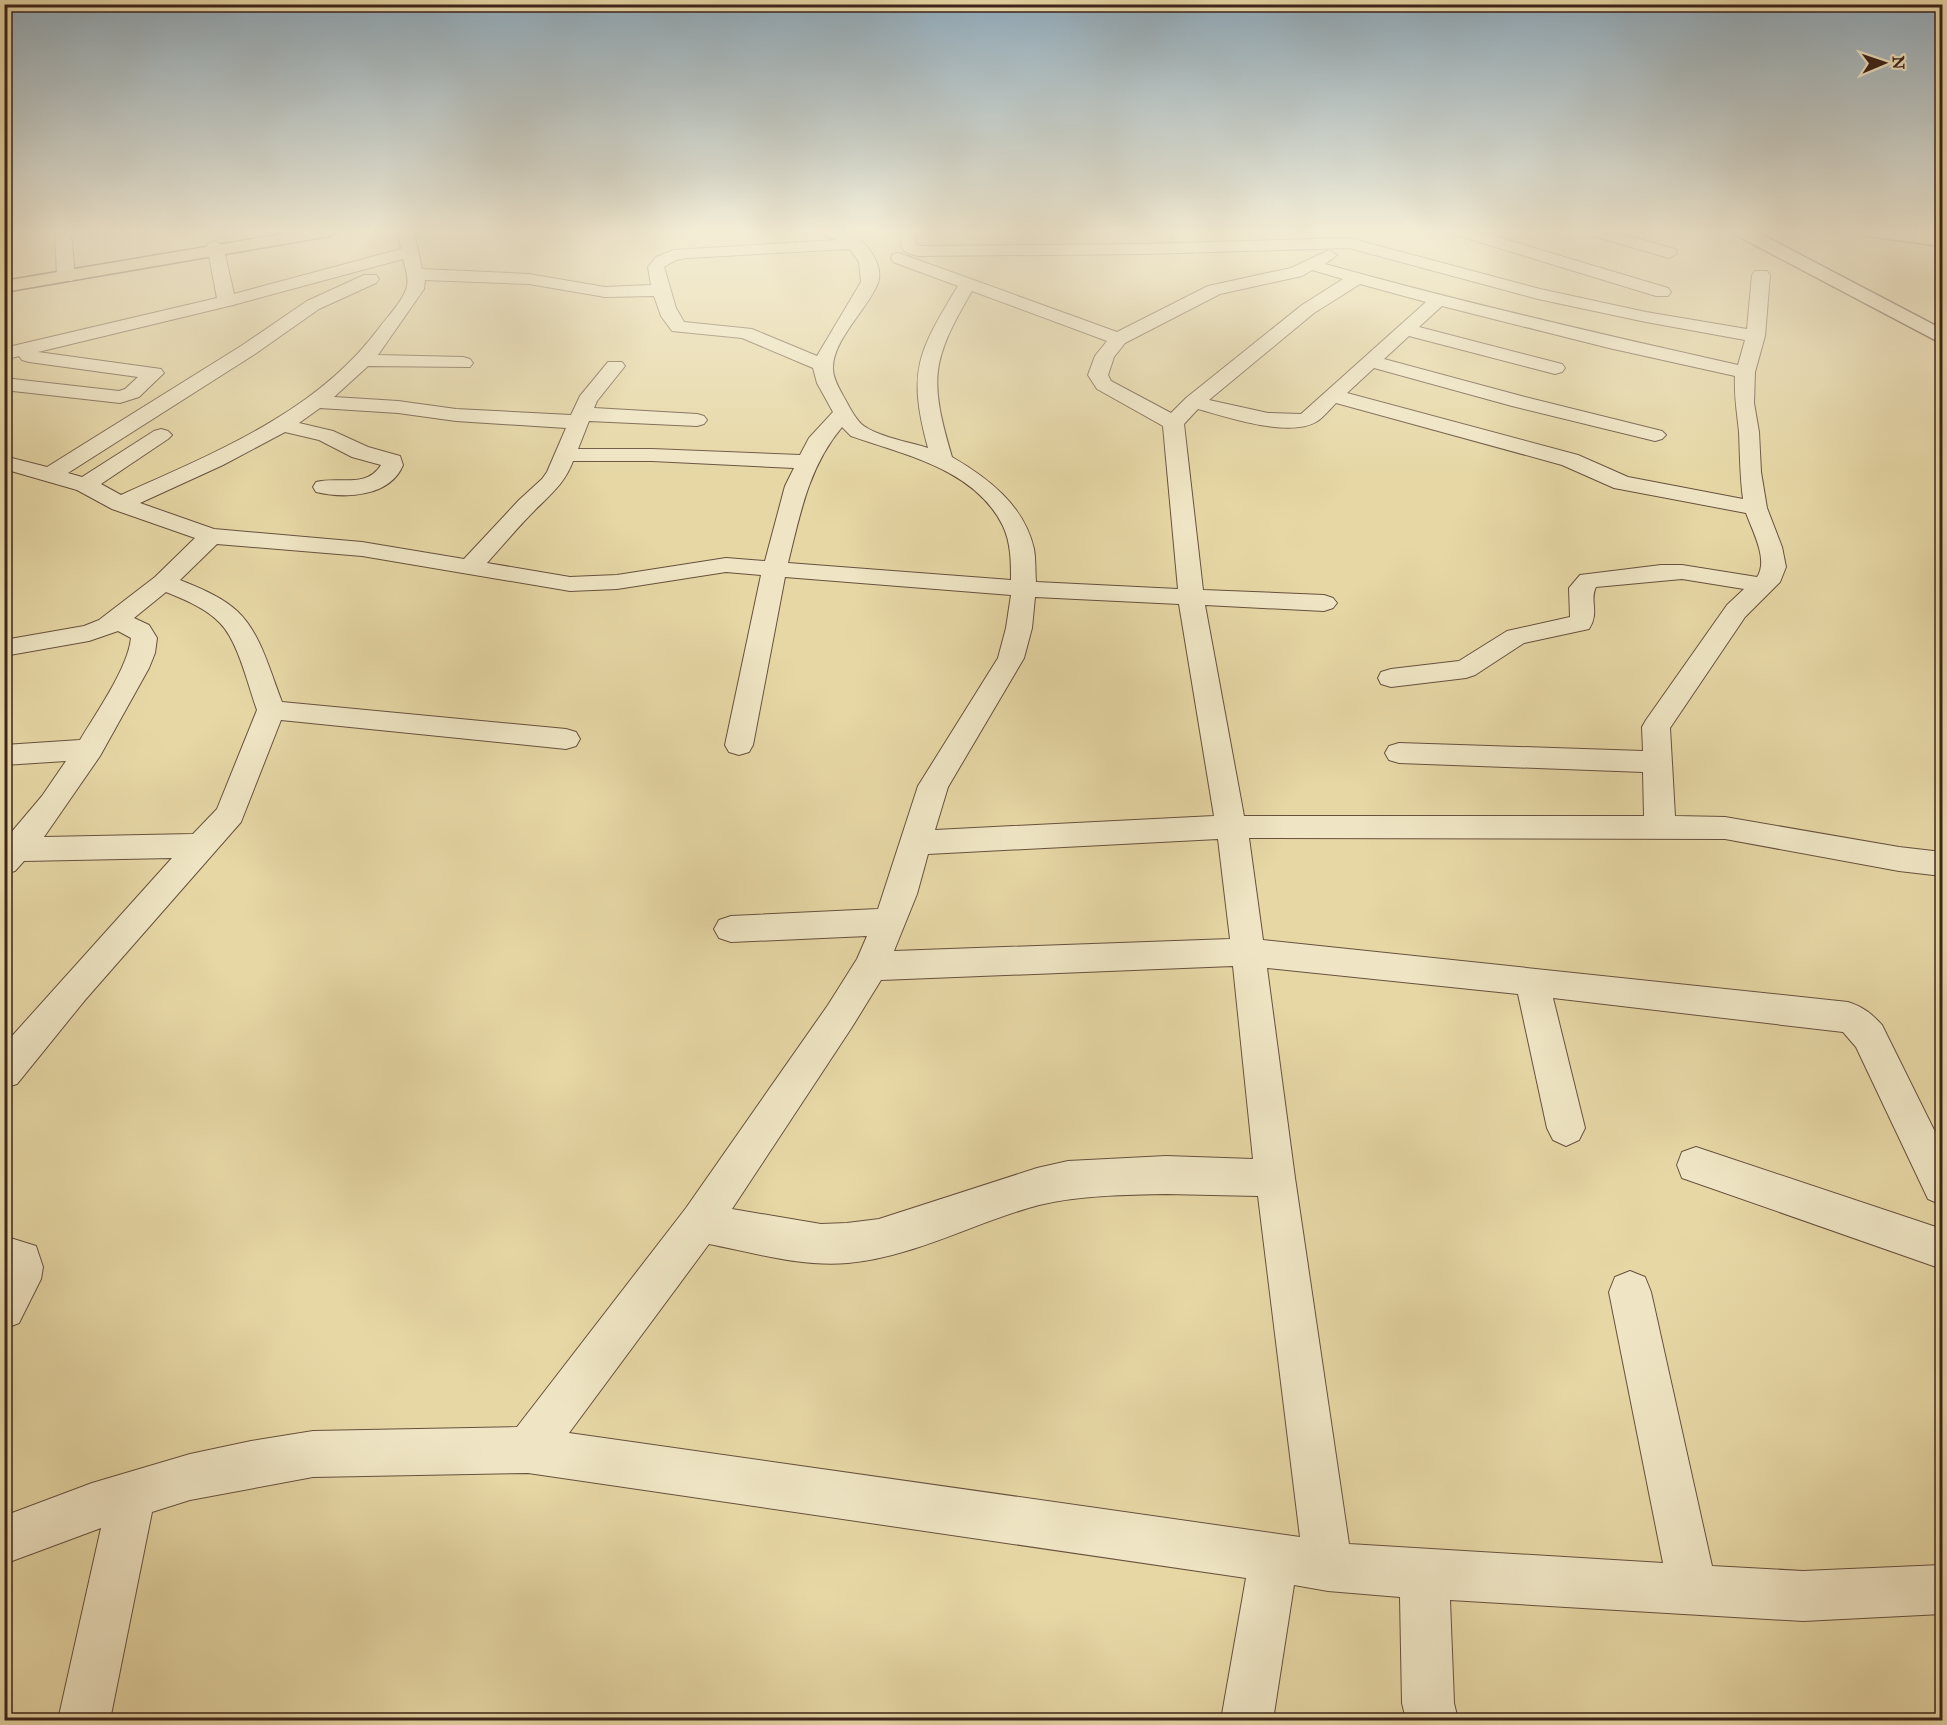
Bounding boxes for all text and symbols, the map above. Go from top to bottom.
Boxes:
north arrow [1854,33,1914,93]
text: N [1889,55,1908,70]

